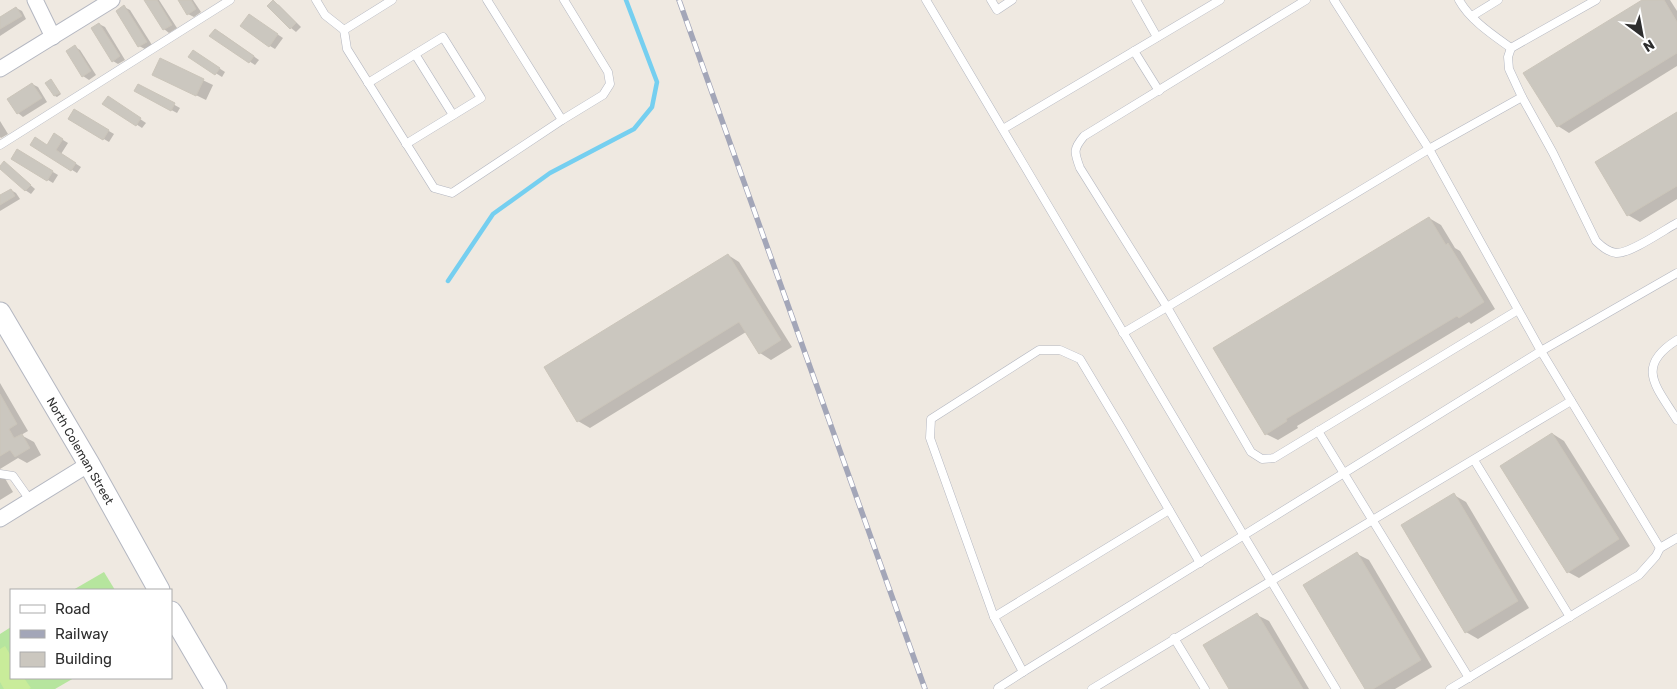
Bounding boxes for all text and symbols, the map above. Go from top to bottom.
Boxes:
north arrow [1617,10,1667,60]
text: N [1640,36,1657,55]
street label: North Coleman Street [44,395,117,507]
legend [10,589,172,679]
text: Road [55,600,91,618]
text: Railway [55,625,109,643]
text: Building [55,650,112,668]

